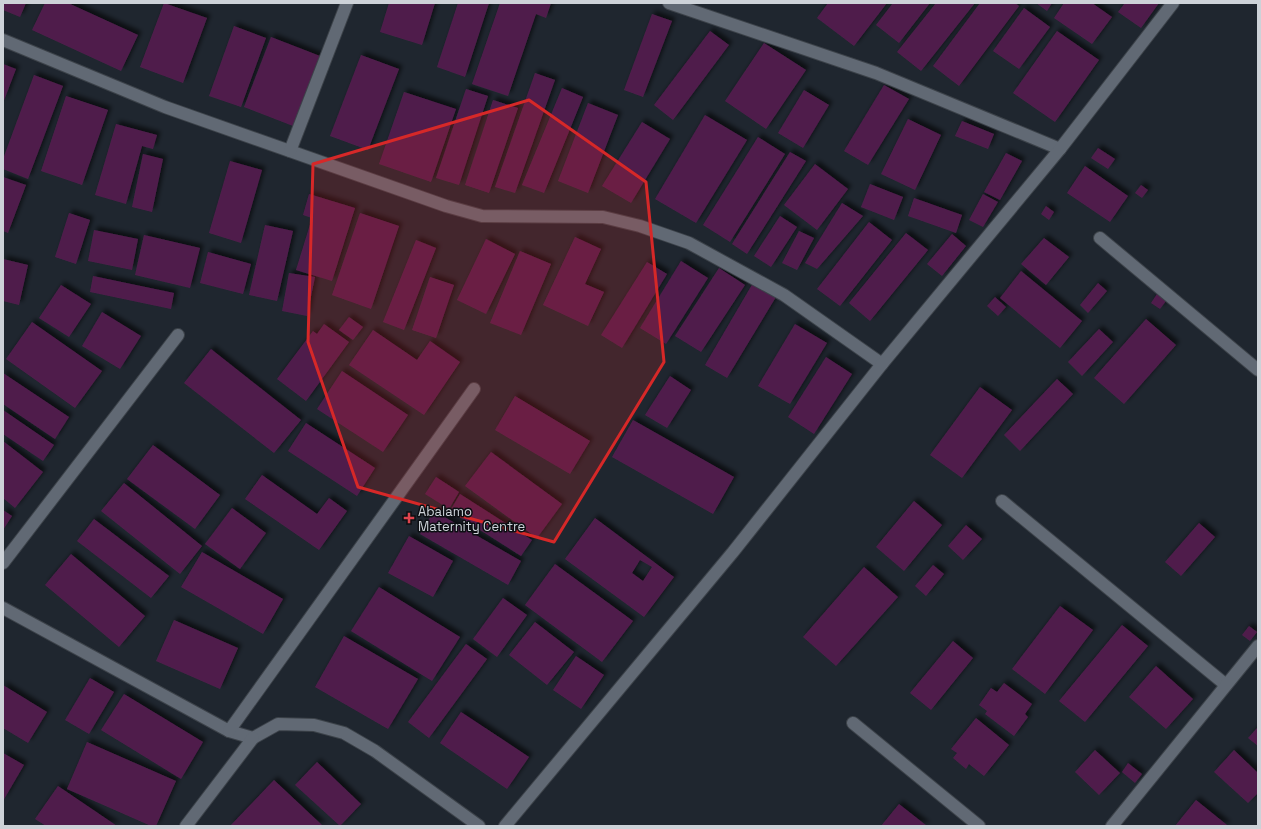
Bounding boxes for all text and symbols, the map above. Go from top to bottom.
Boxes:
place label: Abalamo Maternity Centre [418,503,525,535]
marker: Abalamo Maternity Centre [403,512,415,524]

